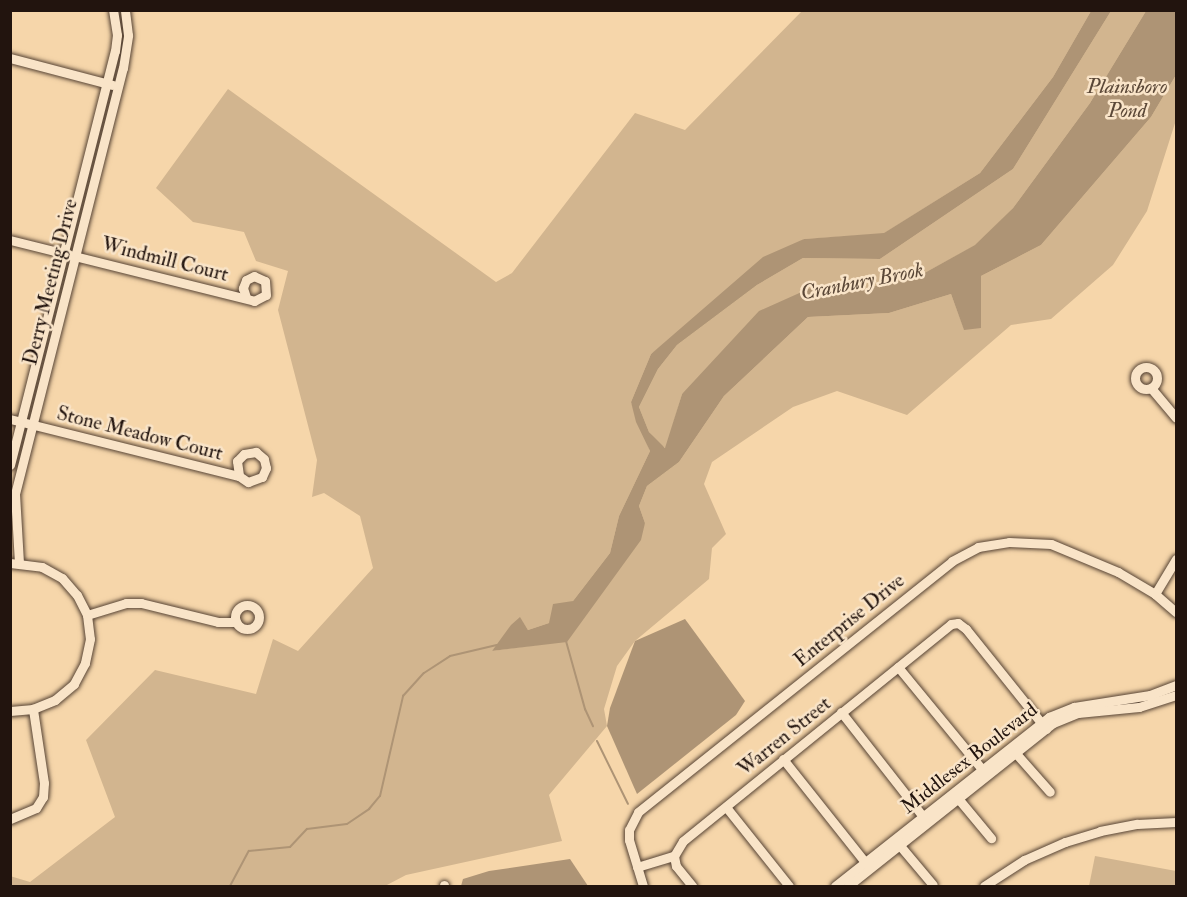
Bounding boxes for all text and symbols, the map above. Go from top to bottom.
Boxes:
water label: Plainsboro Pond [1087,74,1167,124]
street label: Derry Meeting Drive [18,196,82,368]
street label: Windmill Court [99,232,231,286]
water label: Cranbury Brook [798,258,926,306]
street label: Stone Meadow Court [55,401,225,465]
street label: Enterprise Drive [789,568,909,672]
street label: Warren Street [733,691,835,781]
street label: Middlesex Boulevard [896,697,1042,819]

